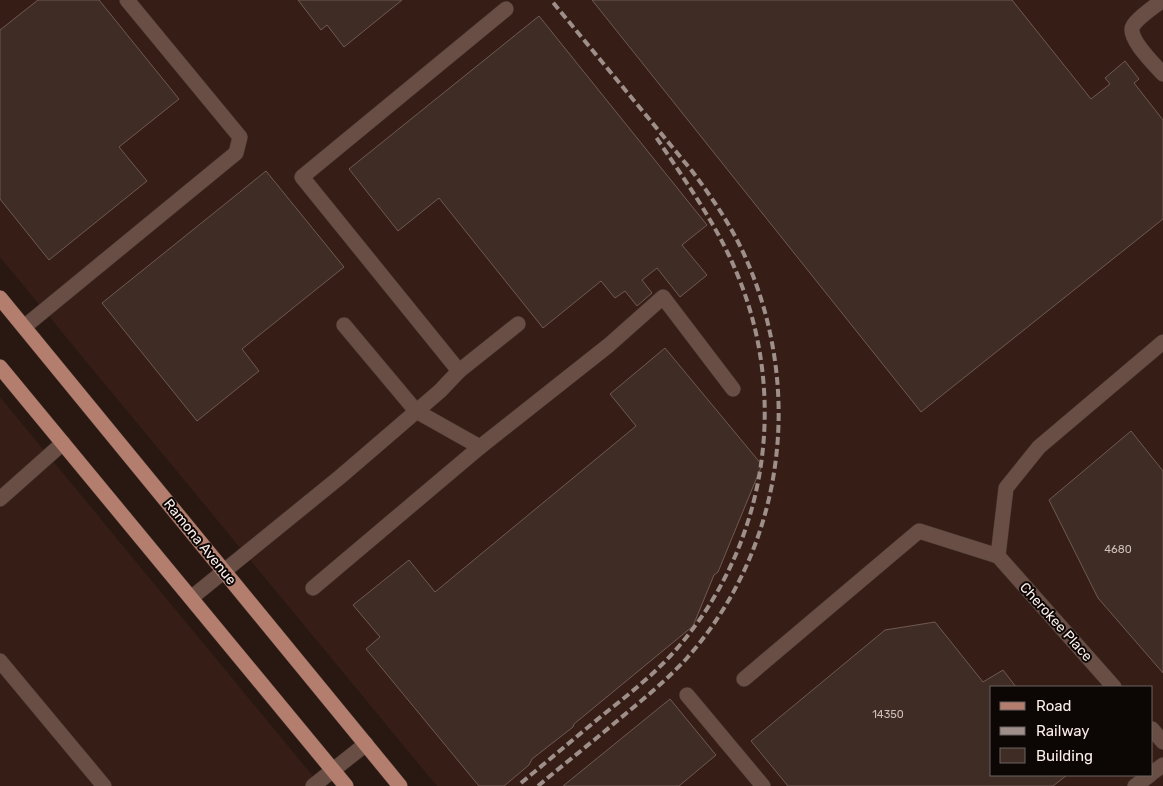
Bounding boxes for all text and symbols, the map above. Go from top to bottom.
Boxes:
street label: Ramona Avenue [160,496,240,589]
house number: 4680 [1104,543,1132,556]
street label: Cherokee Place [1016,579,1096,665]
legend [990,686,1153,776]
text: Road [1036,697,1072,715]
house number: 14350 [872,708,904,721]
text: Railway [1036,722,1090,740]
text: Building [1036,747,1093,765]

